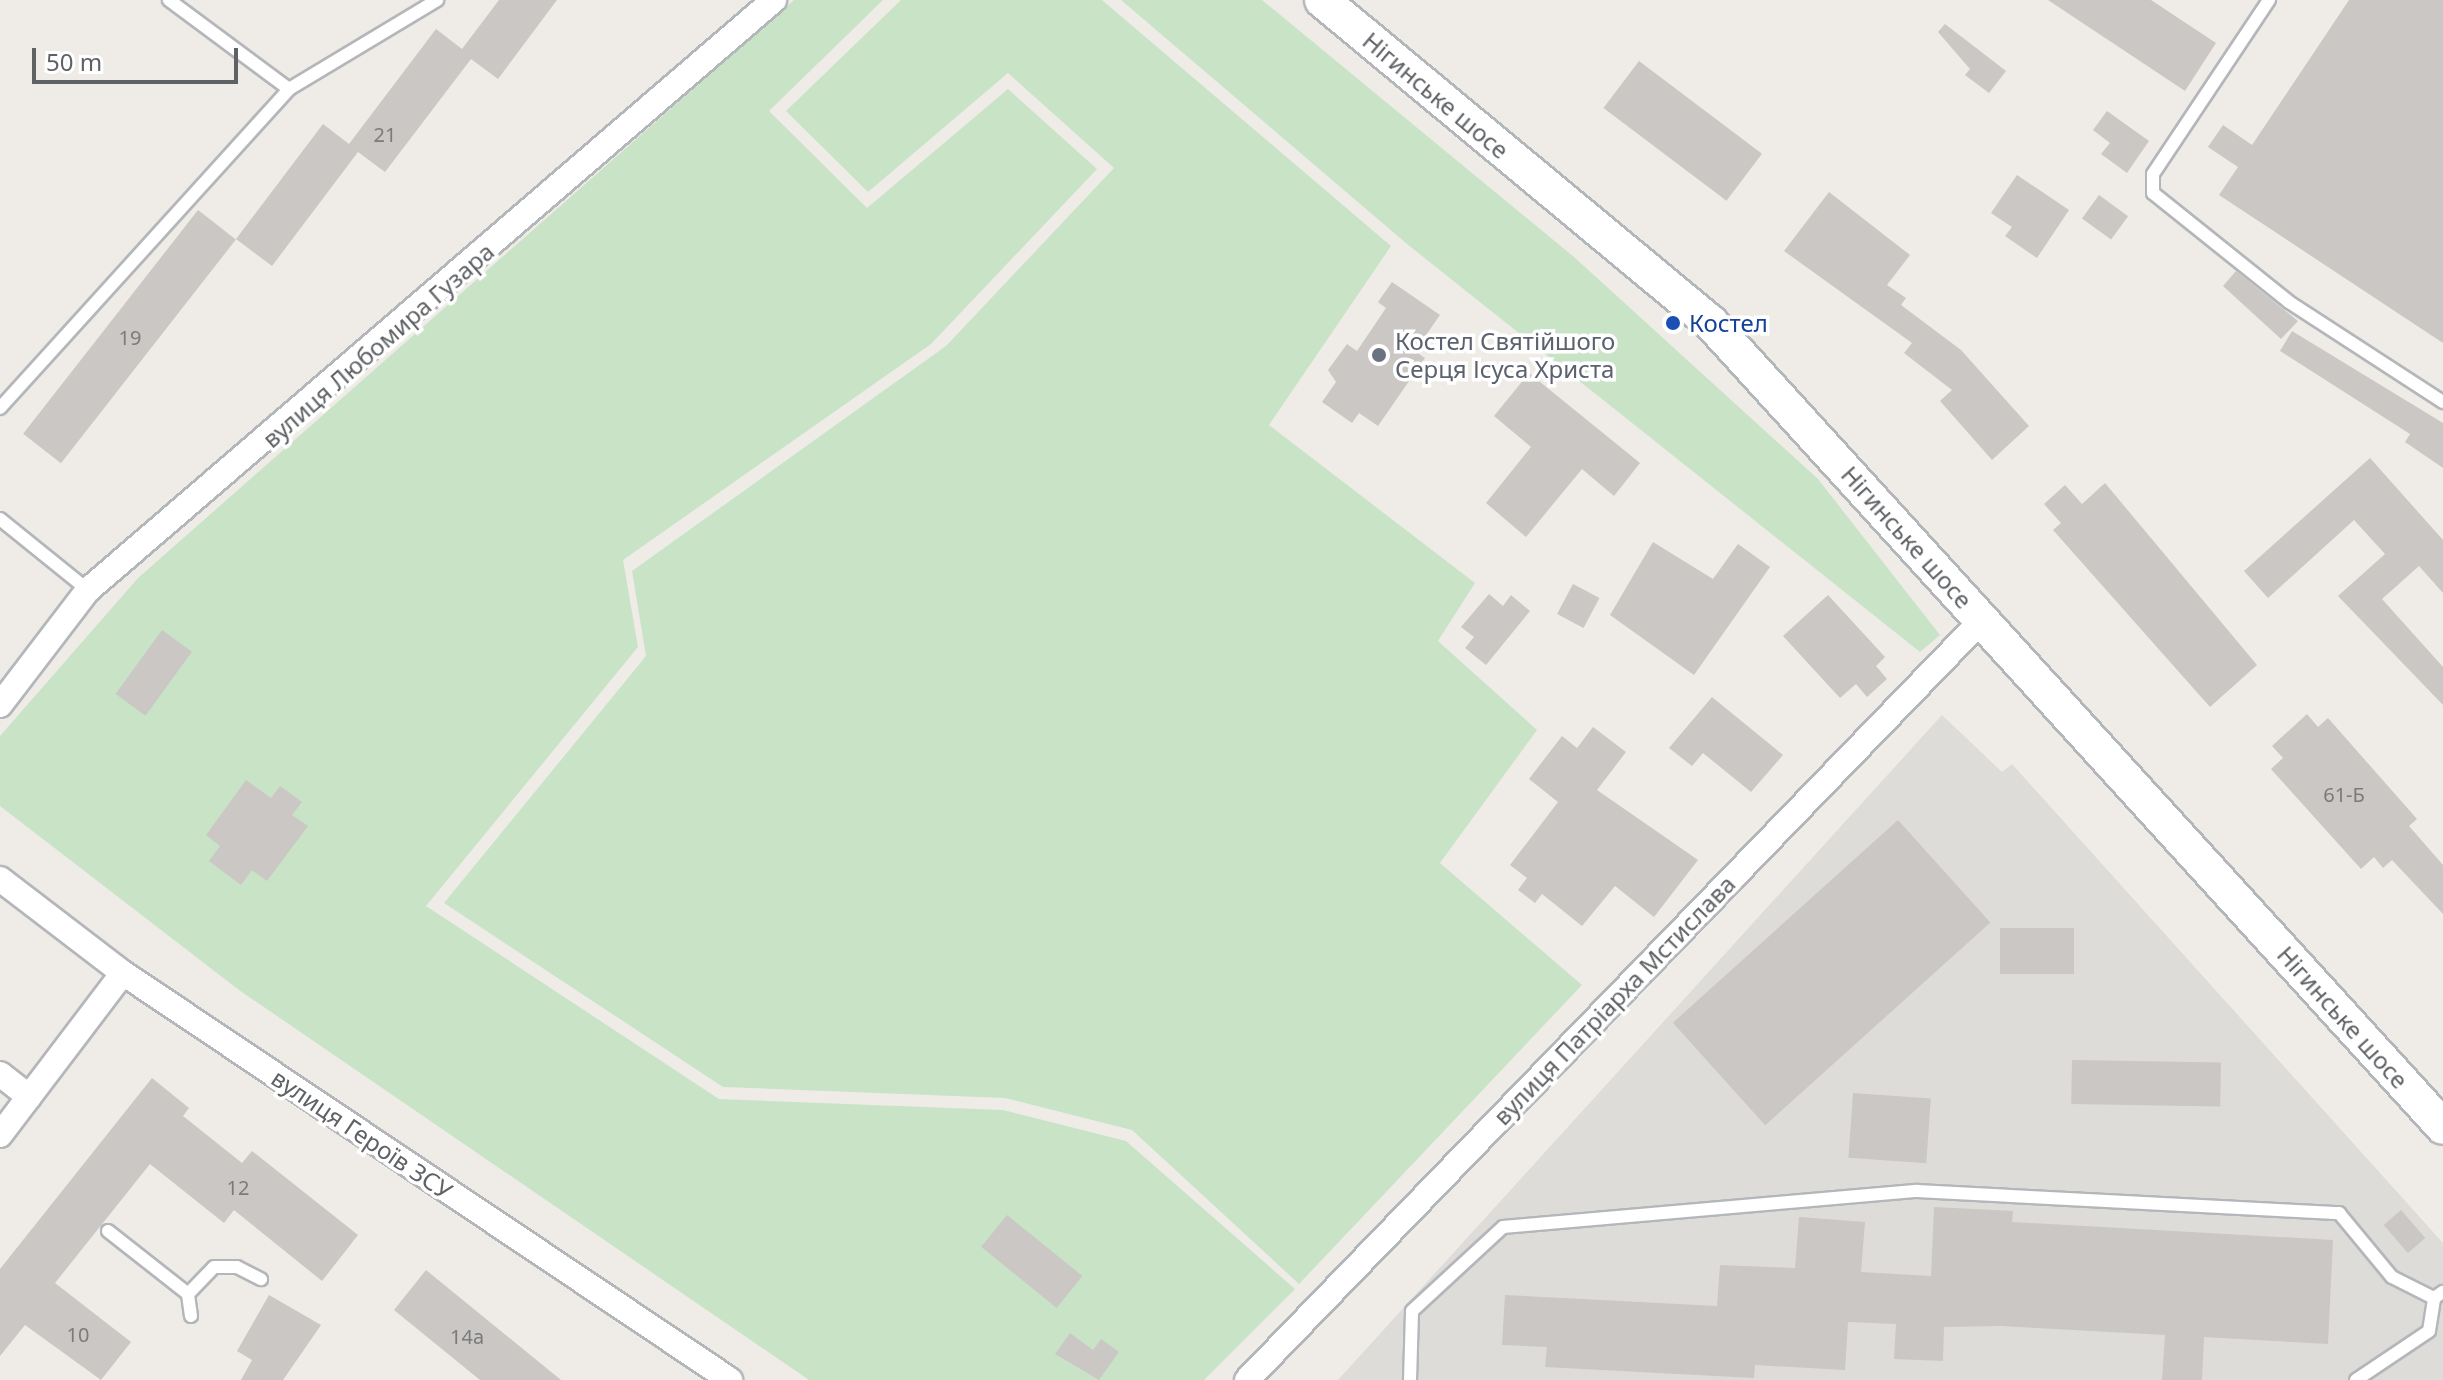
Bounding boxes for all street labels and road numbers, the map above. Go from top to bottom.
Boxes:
street label: Нігинське шосе [1357,26,1515,164]
street label: вулиця Любомира Гузара [256,237,500,453]
street label: Нігинське шосе [1836,460,1978,614]
street label: вулиця Патріарха Мстислава [1487,869,1741,1131]
street label: Нігинське шосе [2272,940,2414,1094]
street label: вулиця Героїв ЗСУ [266,1063,458,1205]

